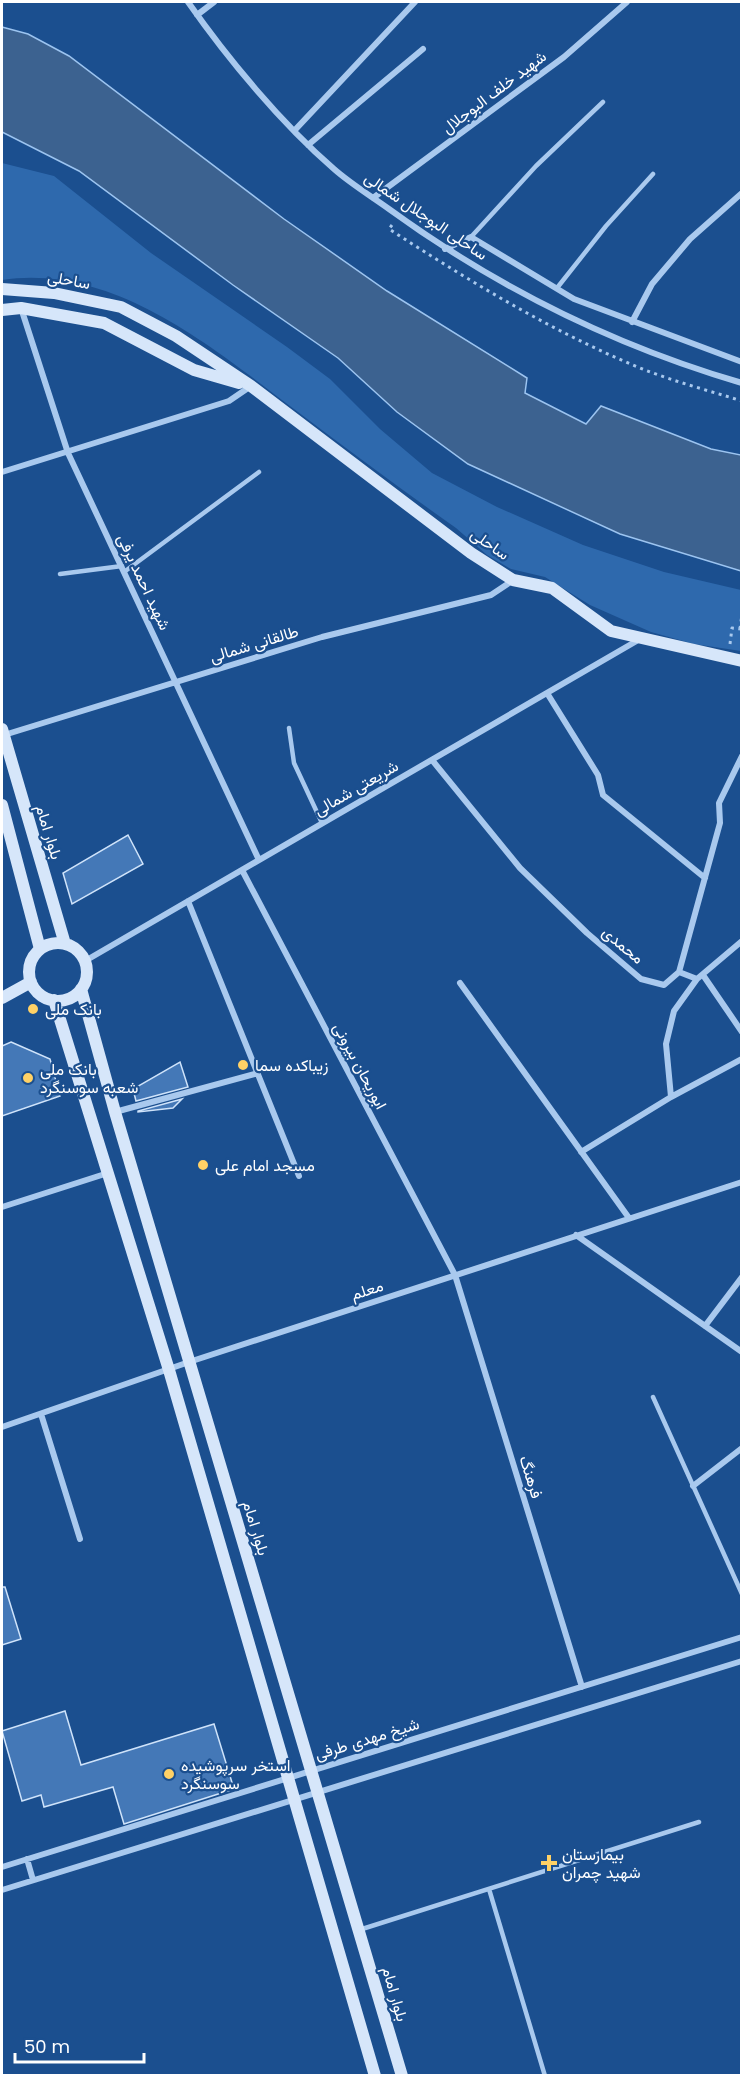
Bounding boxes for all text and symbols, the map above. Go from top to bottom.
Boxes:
street label: شهید خلف البوجلال [437,45,551,139]
street label: ساحلی البوجلال شمالی [360,166,492,266]
street label: ساحلی [46,265,92,295]
street label: ساحلی [466,522,514,566]
street label: شهید احمد یرفی [112,530,176,634]
street label: طالقانی شمالی [207,620,301,668]
street label: شریعتی شمالی [309,754,403,822]
street label: بلوار امام [30,802,68,862]
street label: محمدی [597,921,649,969]
place label: بانک ملی [45,998,102,1021]
marker: بانک ملی [26,1002,40,1016]
street label: ابوریحان بیرونی [327,1019,393,1113]
place label: زیباکده سما [255,1054,329,1077]
place label: بانک ملی شعبه سوسنگرد [40,1058,138,1099]
marker: زیباکده سما [236,1058,250,1072]
marker: بانک ملی شعبه سوسنگرد [21,1071,35,1085]
place label: مسجد امام علی [215,1154,315,1177]
marker: مسجد امام علی [196,1158,210,1172]
street label: معلم [348,1274,386,1306]
street label: فرهنگ [514,1453,548,1501]
street label: بلوار امام [237,1498,275,1558]
street label: شیخ مهدی طرفی [312,1712,422,1766]
place label: استخر سرپوشیده سوسنگرد [181,1754,291,1795]
marker: استخر سرپوشیده سوسنگرد [162,1767,176,1781]
place label: بیمارستان شهید چمران [562,1843,641,1884]
marker: بیمارستان شهید چمران [540,1854,558,1872]
street label: بلوار امام [376,1964,414,2024]
scale bar [15,2026,144,2064]
text: 50 m [24,2034,70,2059]

